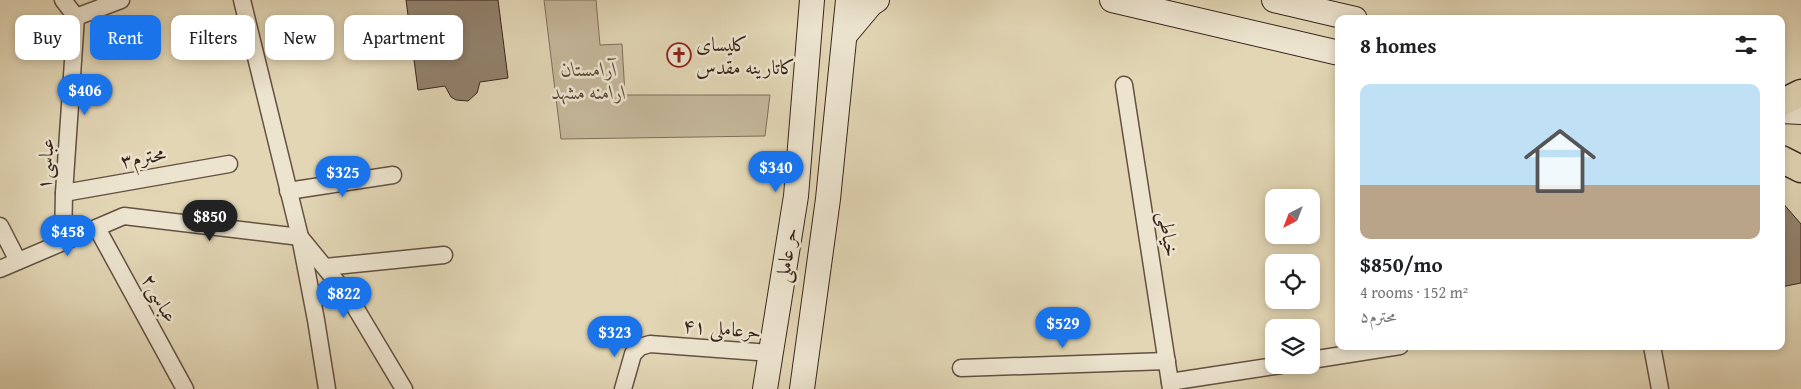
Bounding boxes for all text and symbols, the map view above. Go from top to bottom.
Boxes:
chip: Buy [15,15,80,60]
chip: Rent [90,15,161,60]
chip: Filters [171,15,255,60]
chip: New [265,15,334,60]
chip: Apartment [344,15,463,60]
place label: کلیسای کاتارینه مقدس [696,29,795,81]
text: 8 homes [1360,30,1436,61]
icon: filters [1732,31,1760,59]
church icon: کلیسای کاتارینه مقدس [666,42,692,68]
park label: آرامستان ارامنه مشهد [552,54,626,106]
pin: $406 [55,74,115,116]
text: $406 [68,78,102,102]
icon: home [1515,116,1605,206]
street label: عباسی۱ [28,137,62,191]
street label: محترم۳ [118,138,169,179]
pin: $340 [746,150,806,193]
text: $340 [759,155,793,179]
pin: $325 [313,156,373,198]
text: $325 [326,160,360,184]
north arrow [1265,189,1320,244]
map controls [1265,189,1320,374]
pin: $850 [180,200,240,242]
text: $850 [193,204,227,228]
street label: خیاطی [1152,209,1187,259]
pin: $458 [38,214,98,257]
text: $458 [51,219,85,243]
street label: حر عاملی [767,225,805,285]
text: $850/mo [1360,249,1443,280]
button: locate [1265,254,1320,309]
street label: عباسی۲ [134,268,186,328]
pin: $822 [314,276,374,319]
text: 4 rooms · 152 m² [1360,280,1468,304]
text: $822 [327,281,361,305]
text: محترم۵ [1360,304,1397,328]
pin: $529 [1033,306,1093,349]
street label: حرعاملی ۴۱ [681,310,763,346]
text: $529 [1046,311,1080,335]
pin: $323 [585,316,645,358]
button: layers [1265,319,1320,374]
text: $323 [598,320,632,344]

